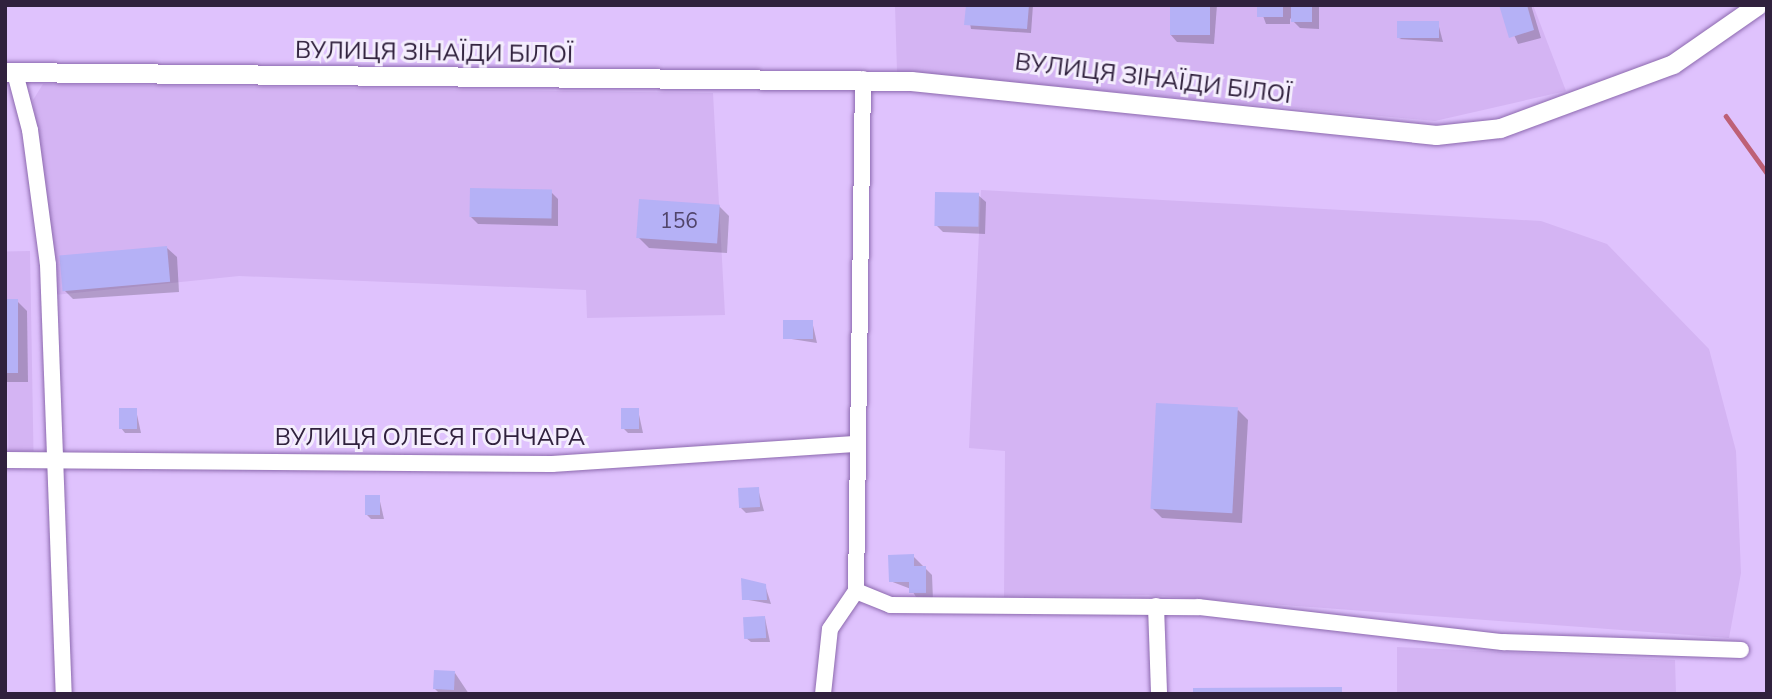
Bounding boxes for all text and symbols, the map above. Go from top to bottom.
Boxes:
street label: ВУЛИЦЯ ЗІНАЇДИ БІЛОЇ [295,36,573,70]
street label: ВУЛИЦЯ ЗІНАЇДИ БІЛОЇ [1013,48,1293,110]
house number: 156 [660,208,698,234]
street label: ВУЛИЦЯ ОЛЕСЯ ГОНЧАРА [275,424,585,452]

